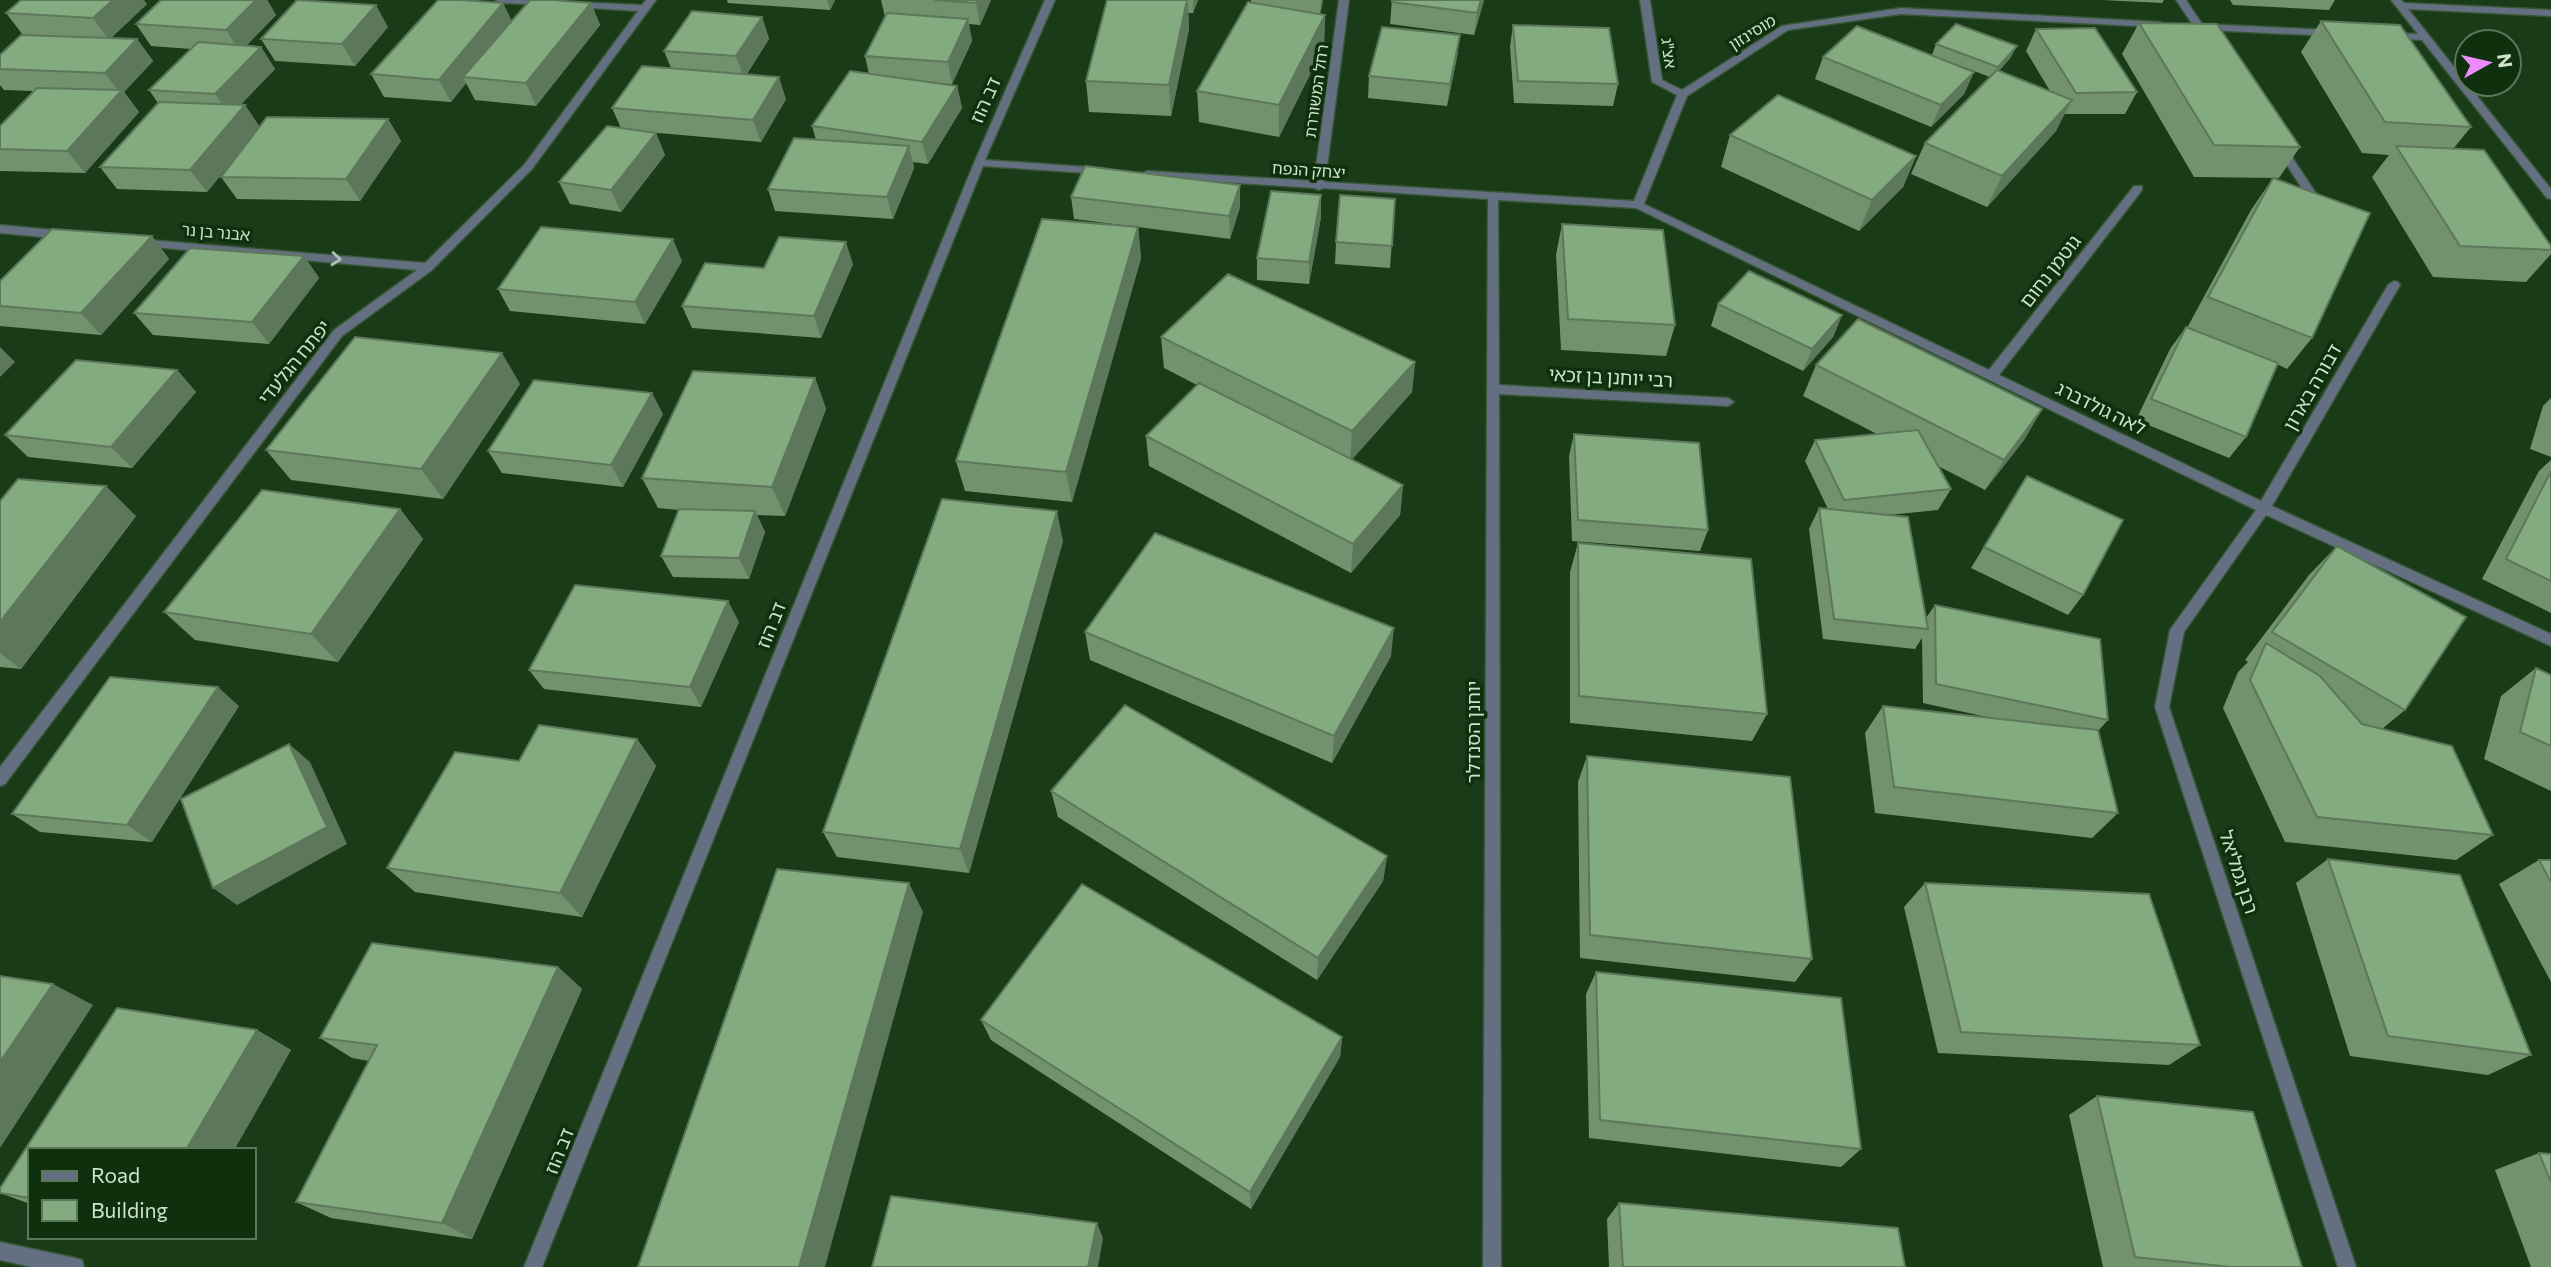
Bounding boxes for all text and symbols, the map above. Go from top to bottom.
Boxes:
street label: מוסינזון [1725,10,1779,53]
north arrow [2453,28,2523,98]
street label: אצ"ג [1658,36,1681,70]
street label: רחל המשוררת [1300,43,1331,139]
text: N [2493,52,2518,69]
street label: דב הוז [964,73,1005,126]
street label: יצחק הנפח [1272,157,1346,182]
street label: אבנר בן נר [181,219,251,244]
street label: גוטמן נחום [2014,230,2085,311]
one-way arrow [331,251,342,266]
street label: יפתח הגלעדי [253,315,335,408]
street label: דבורה בארון [2278,339,2346,434]
street label: רבי יוחנן בן זכאי [1548,362,1674,391]
street label: לאה גולדברג [2052,376,2150,439]
street label: דב הוז [751,598,790,651]
street label: יוחנן הסנדלר [1461,681,1484,783]
street label: רבן גמליאל [2215,827,2264,917]
street label: דב הוז [539,1124,578,1177]
legend [28,1148,256,1239]
text: Road [91,1162,140,1187]
text: Building [91,1197,168,1222]

